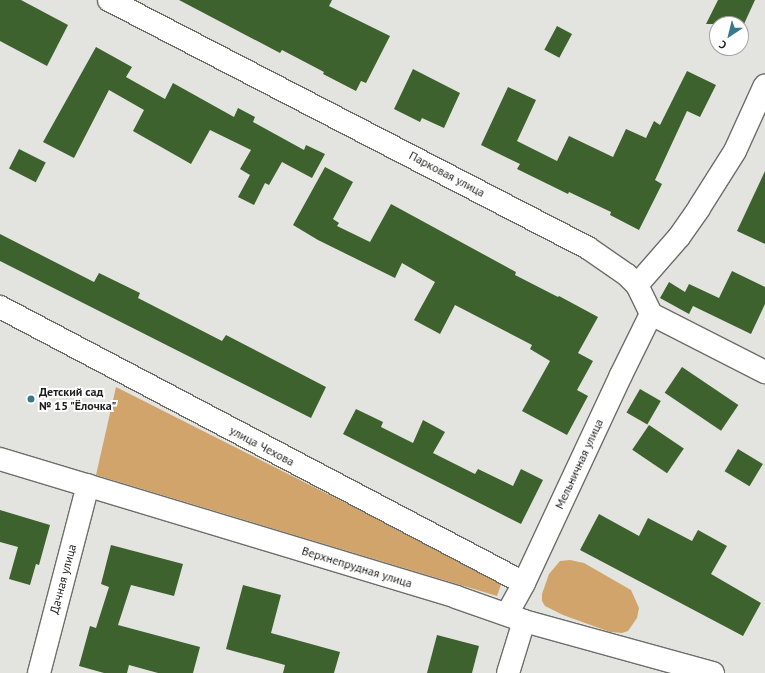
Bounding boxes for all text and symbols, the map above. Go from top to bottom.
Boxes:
north arrow [709,16,749,56]
text: С [716,38,729,53]
street label: Парковая улица [407,148,487,200]
place label: Детский сад № 15 "Ёлочка" [39,385,117,413]
marker: Детский сад № 15 "Ёлочка" [26,394,36,404]
street label: Мельничная улица [552,417,606,511]
street label: улица Чехова [227,423,297,469]
street label: Дачная улица [47,542,79,616]
street label: Верхнепрудная улица [300,543,414,591]

